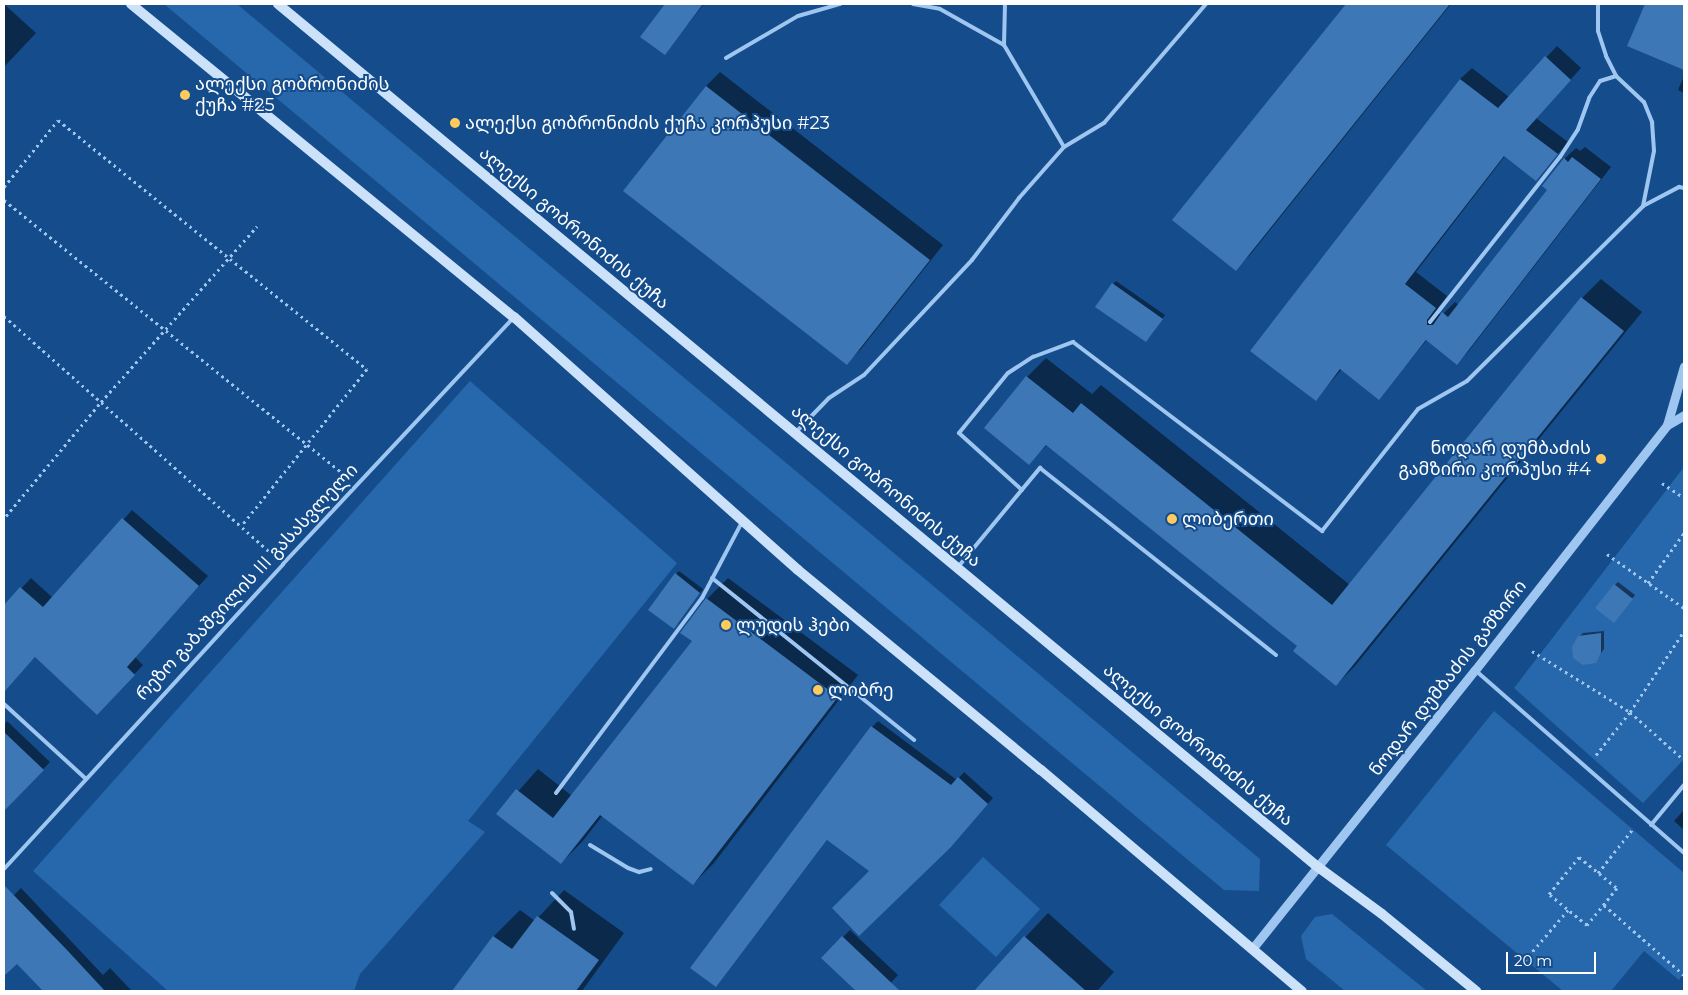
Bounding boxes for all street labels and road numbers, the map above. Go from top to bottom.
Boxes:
street label: ალექსი გობრონიძის ქუჩა [475,142,673,314]
street label: ალექსი გობრონიძის ქუჩა [787,400,985,572]
street label: რეზო გაბაშვილის III გასასვლელი [132,459,362,705]
street label: ნოდარ დუმბაძის გამზირი [1365,576,1531,780]
street label: ალექსი გობრონიძის ქუჩა [1099,659,1297,831]

